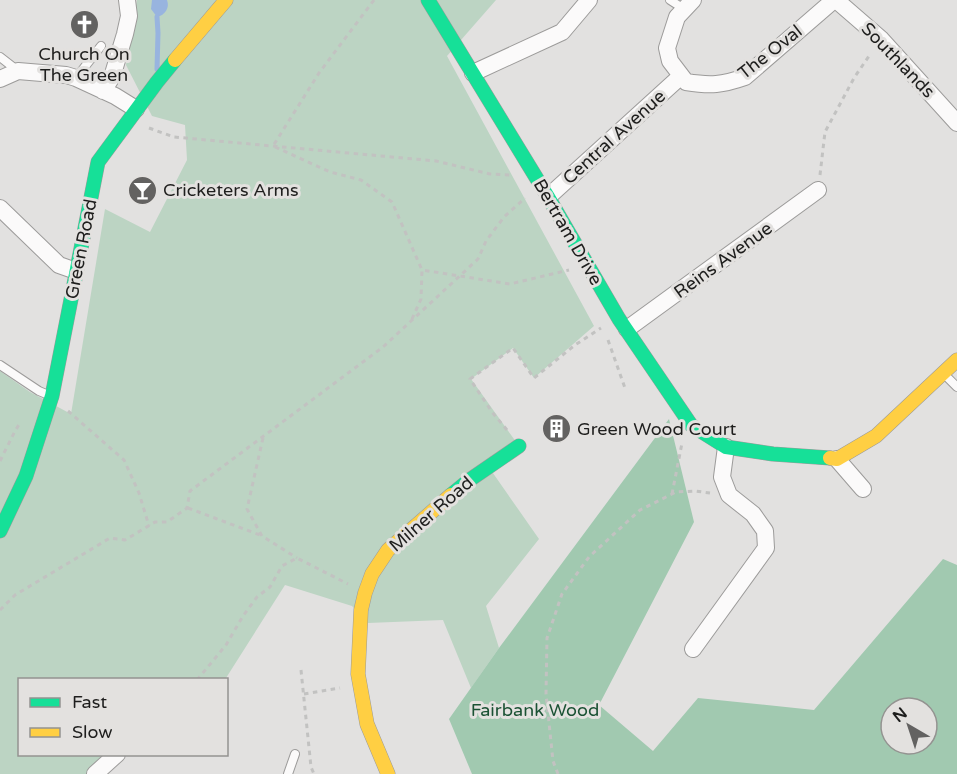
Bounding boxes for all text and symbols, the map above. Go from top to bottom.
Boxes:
church icon: Church On The Green [68,9,100,41]
street label: Southlands [857,18,939,102]
street label: The Oval [734,20,806,84]
place label: Church On The Green [38,43,130,86]
street label: Central Avenue [558,85,670,189]
bar icon: Cricketers Arms [126,174,158,206]
street label: Bertram Drive [529,175,607,289]
place label: Cricketers Arms [163,179,299,201]
street label: Green Road [61,197,101,301]
street label: Reins Avenue [670,217,776,303]
building icon: Green Wood Court [540,413,572,445]
place label: Green Wood Court [577,418,737,440]
street label: Milner Road [384,472,478,556]
legend [18,678,228,756]
text: Fast [72,691,107,713]
north arrow [879,696,939,756]
park label: Fairbank Wood [471,699,599,721]
text: N [889,703,911,727]
text: Slow [72,721,113,743]

